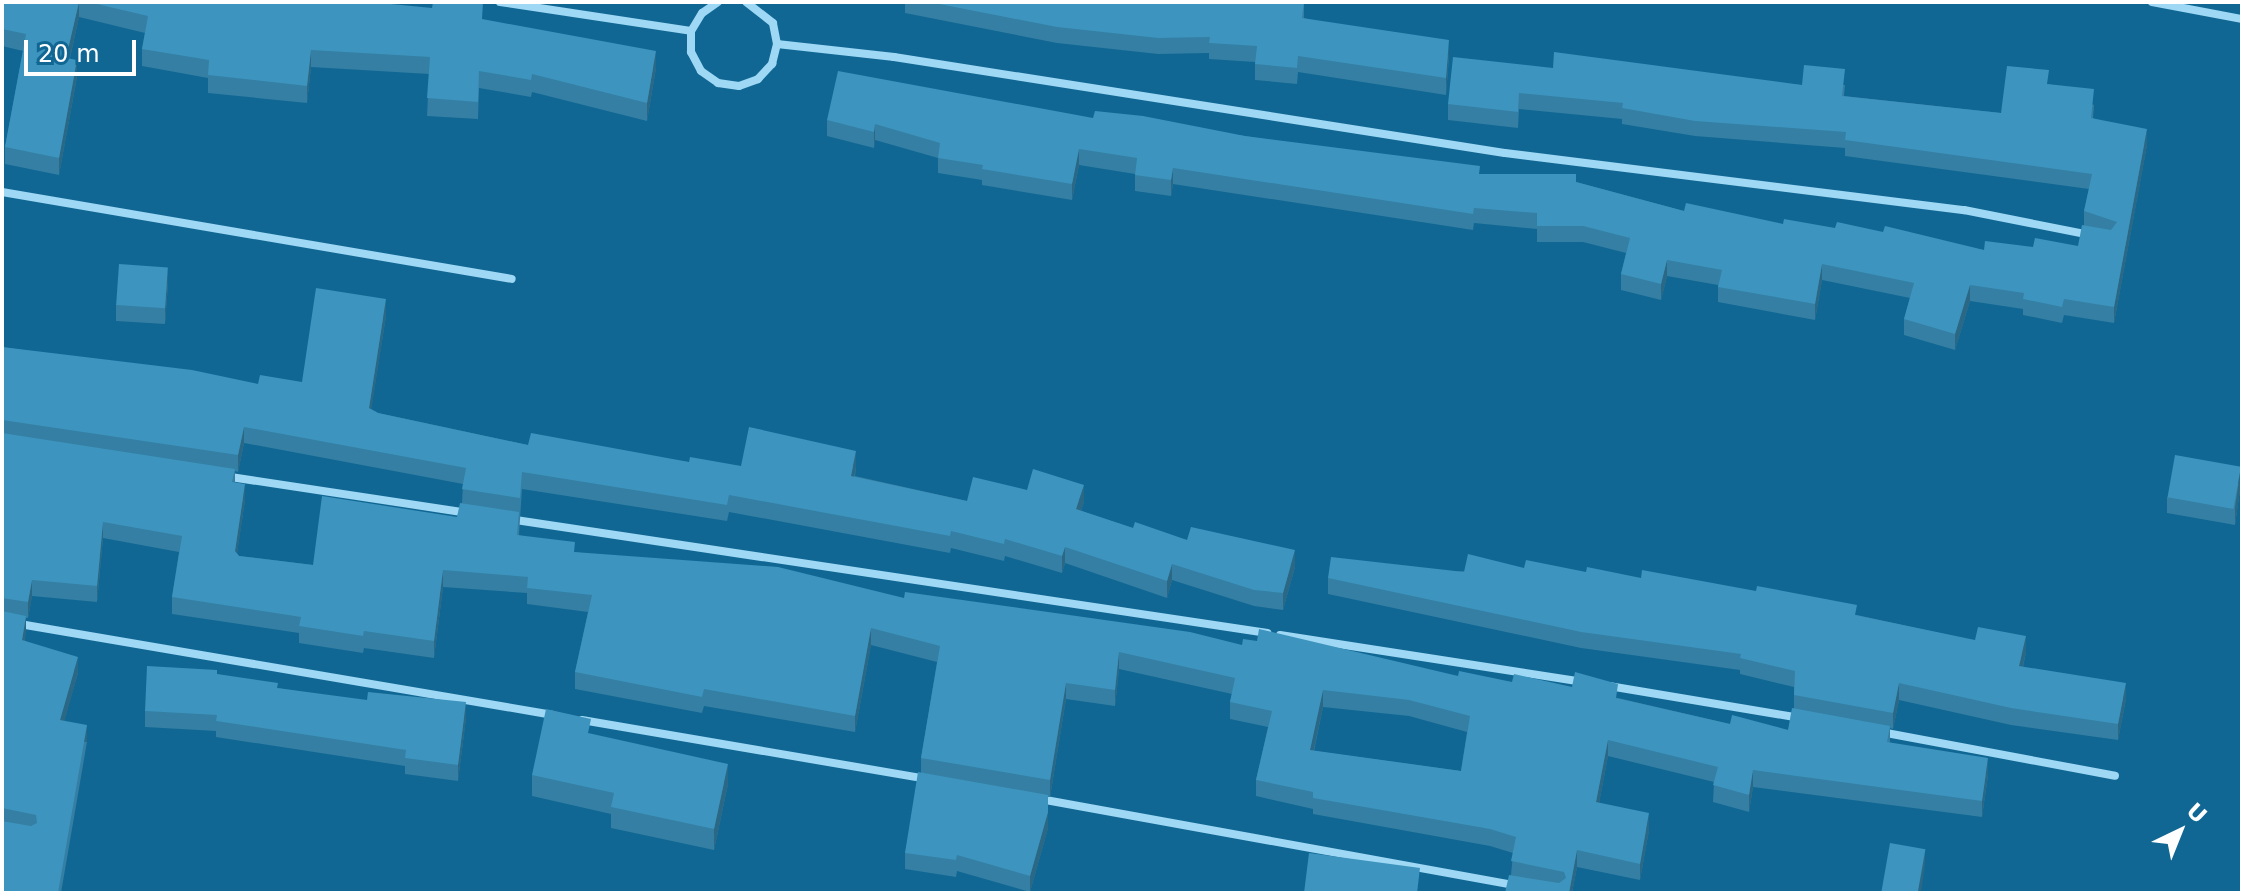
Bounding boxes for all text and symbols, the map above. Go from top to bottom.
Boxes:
scale bar [28,24,140,74]
text: 20 m [38,40,100,68]
north arrow [2140,791,2220,871]
text: U [2182,798,2212,828]

